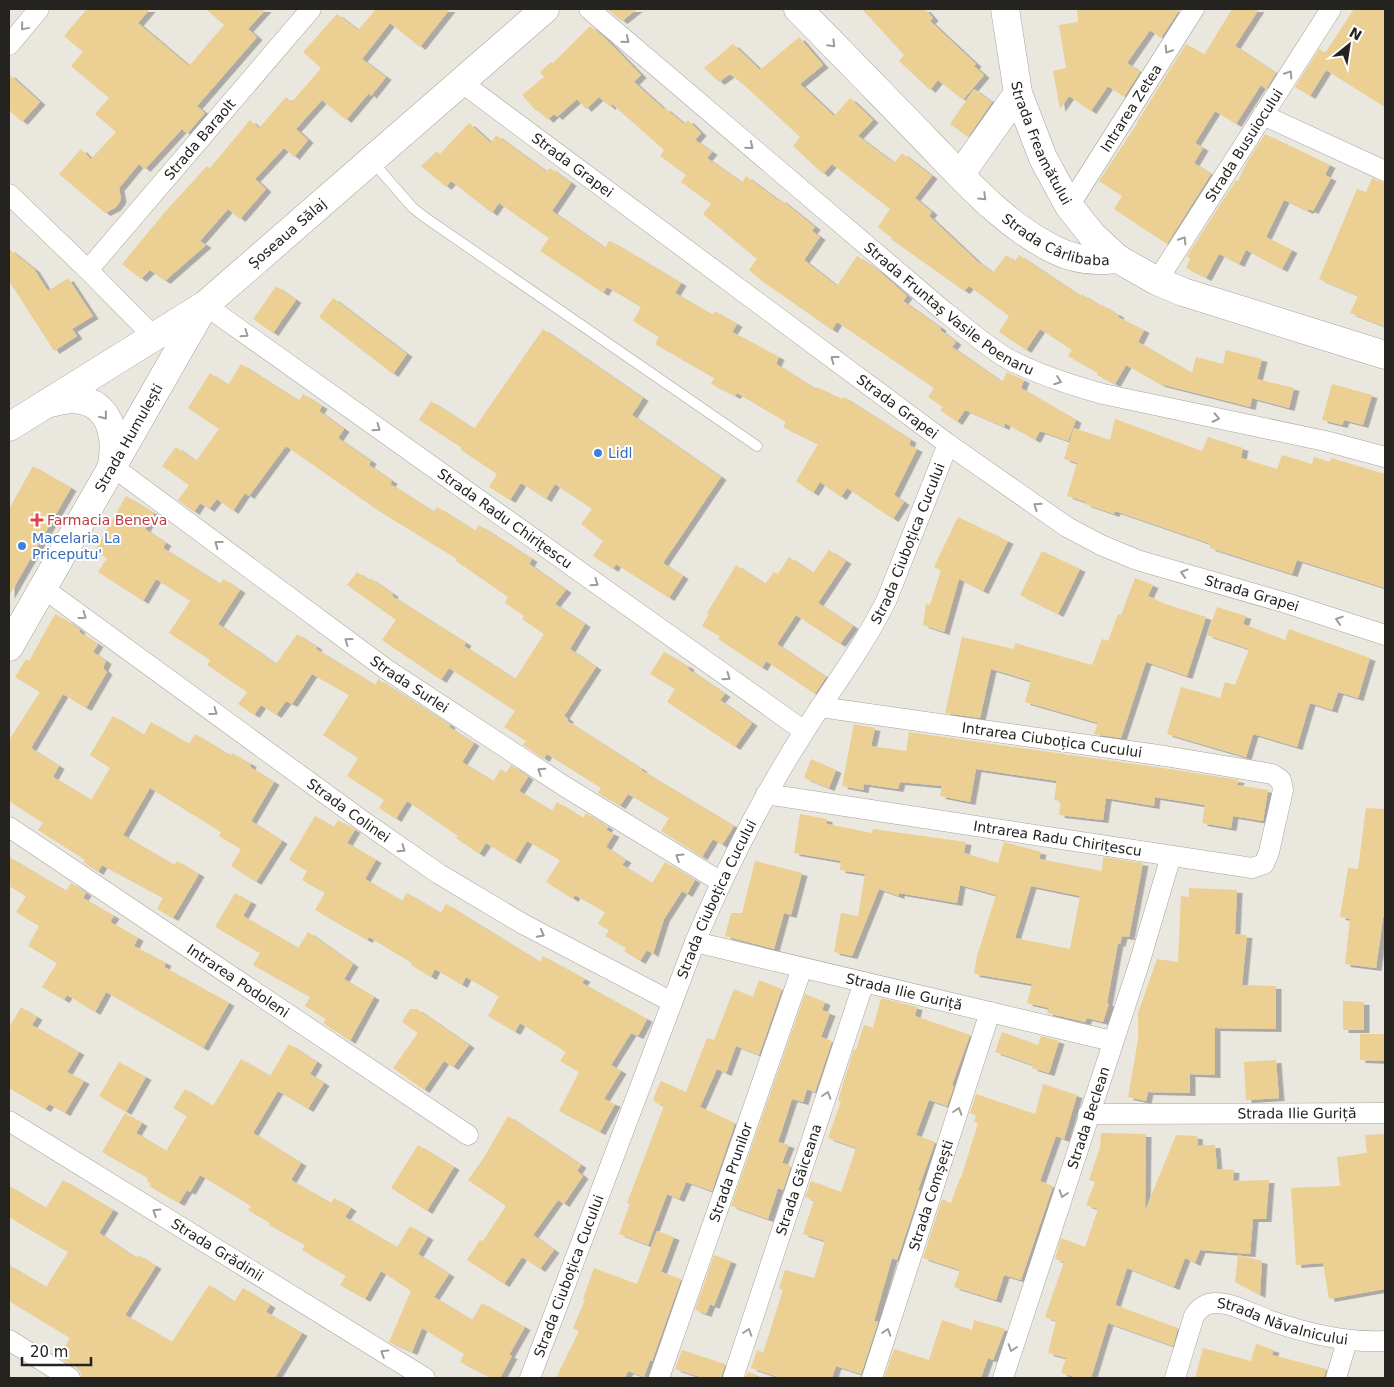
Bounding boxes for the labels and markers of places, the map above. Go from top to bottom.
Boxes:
place label: Lidl [608,445,632,461]
marker: Lidl [592,447,604,459]
place label: Farmacia Beneva [47,512,167,528]
marker: Farmacia Beneva [31,514,43,526]
place label: Macelaria La Priceputu' [32,530,121,562]
marker: Macelaria La Priceputu' [16,540,28,552]

